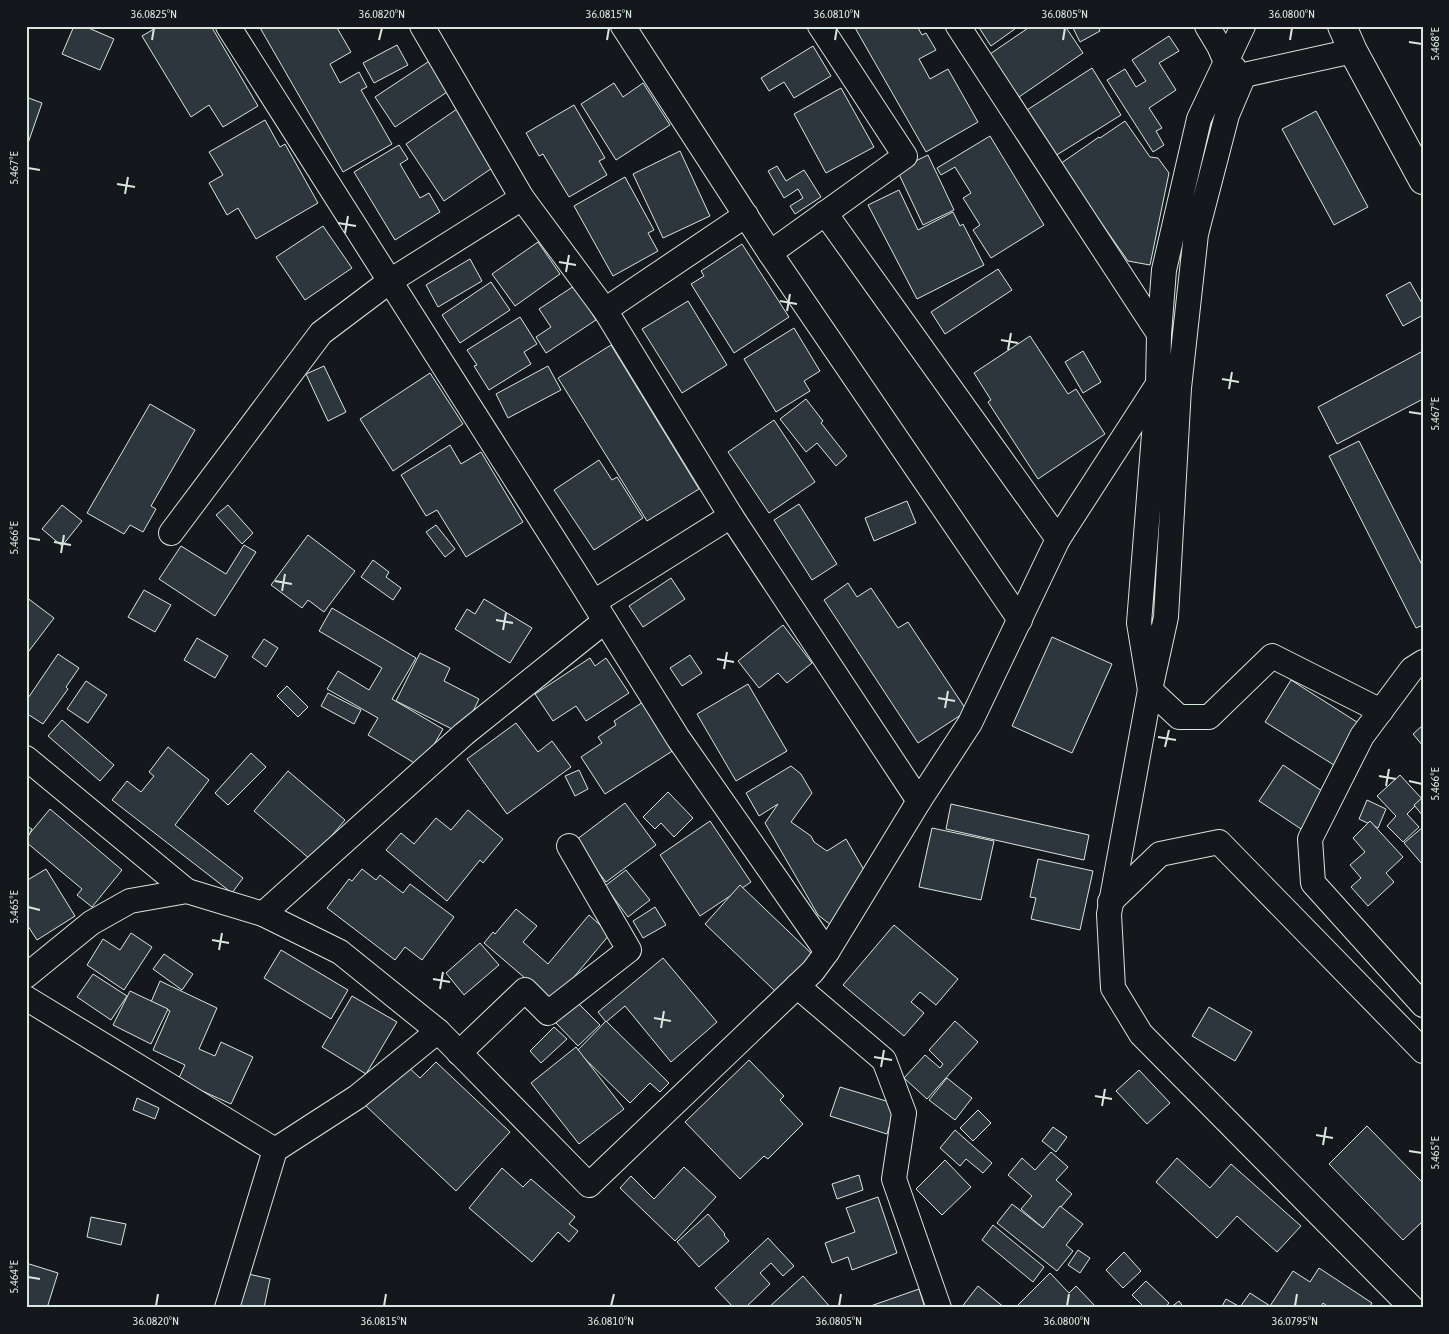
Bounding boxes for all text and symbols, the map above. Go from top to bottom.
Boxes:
text: 36.0825°N [131,7,177,21]
text: 36.0820°N [359,7,405,21]
text: 36.0815°N [586,7,632,21]
text: 36.0810°N [814,7,860,21]
text: 36.0805°N [1042,7,1088,21]
text: 36.0800°N [1269,7,1315,21]
text: 5.468°E [1428,27,1442,61]
text: 5.467°E [7,151,21,185]
text: 5.467°E [1428,397,1442,431]
text: 5.466°E [7,521,21,555]
text: 5.466°E [1428,767,1442,801]
text: 5.465°E [7,890,21,924]
text: 5.465°E [1428,1136,1442,1170]
text: 5.464°E [7,1260,21,1294]
text: 36.0820°N [133,1314,179,1328]
text: 36.0815°N [361,1314,407,1328]
text: 36.0810°N [588,1314,634,1328]
text: 36.0805°N [816,1314,862,1328]
text: 36.0800°N [1044,1314,1090,1328]
text: 36.0795°N [1272,1314,1318,1328]

